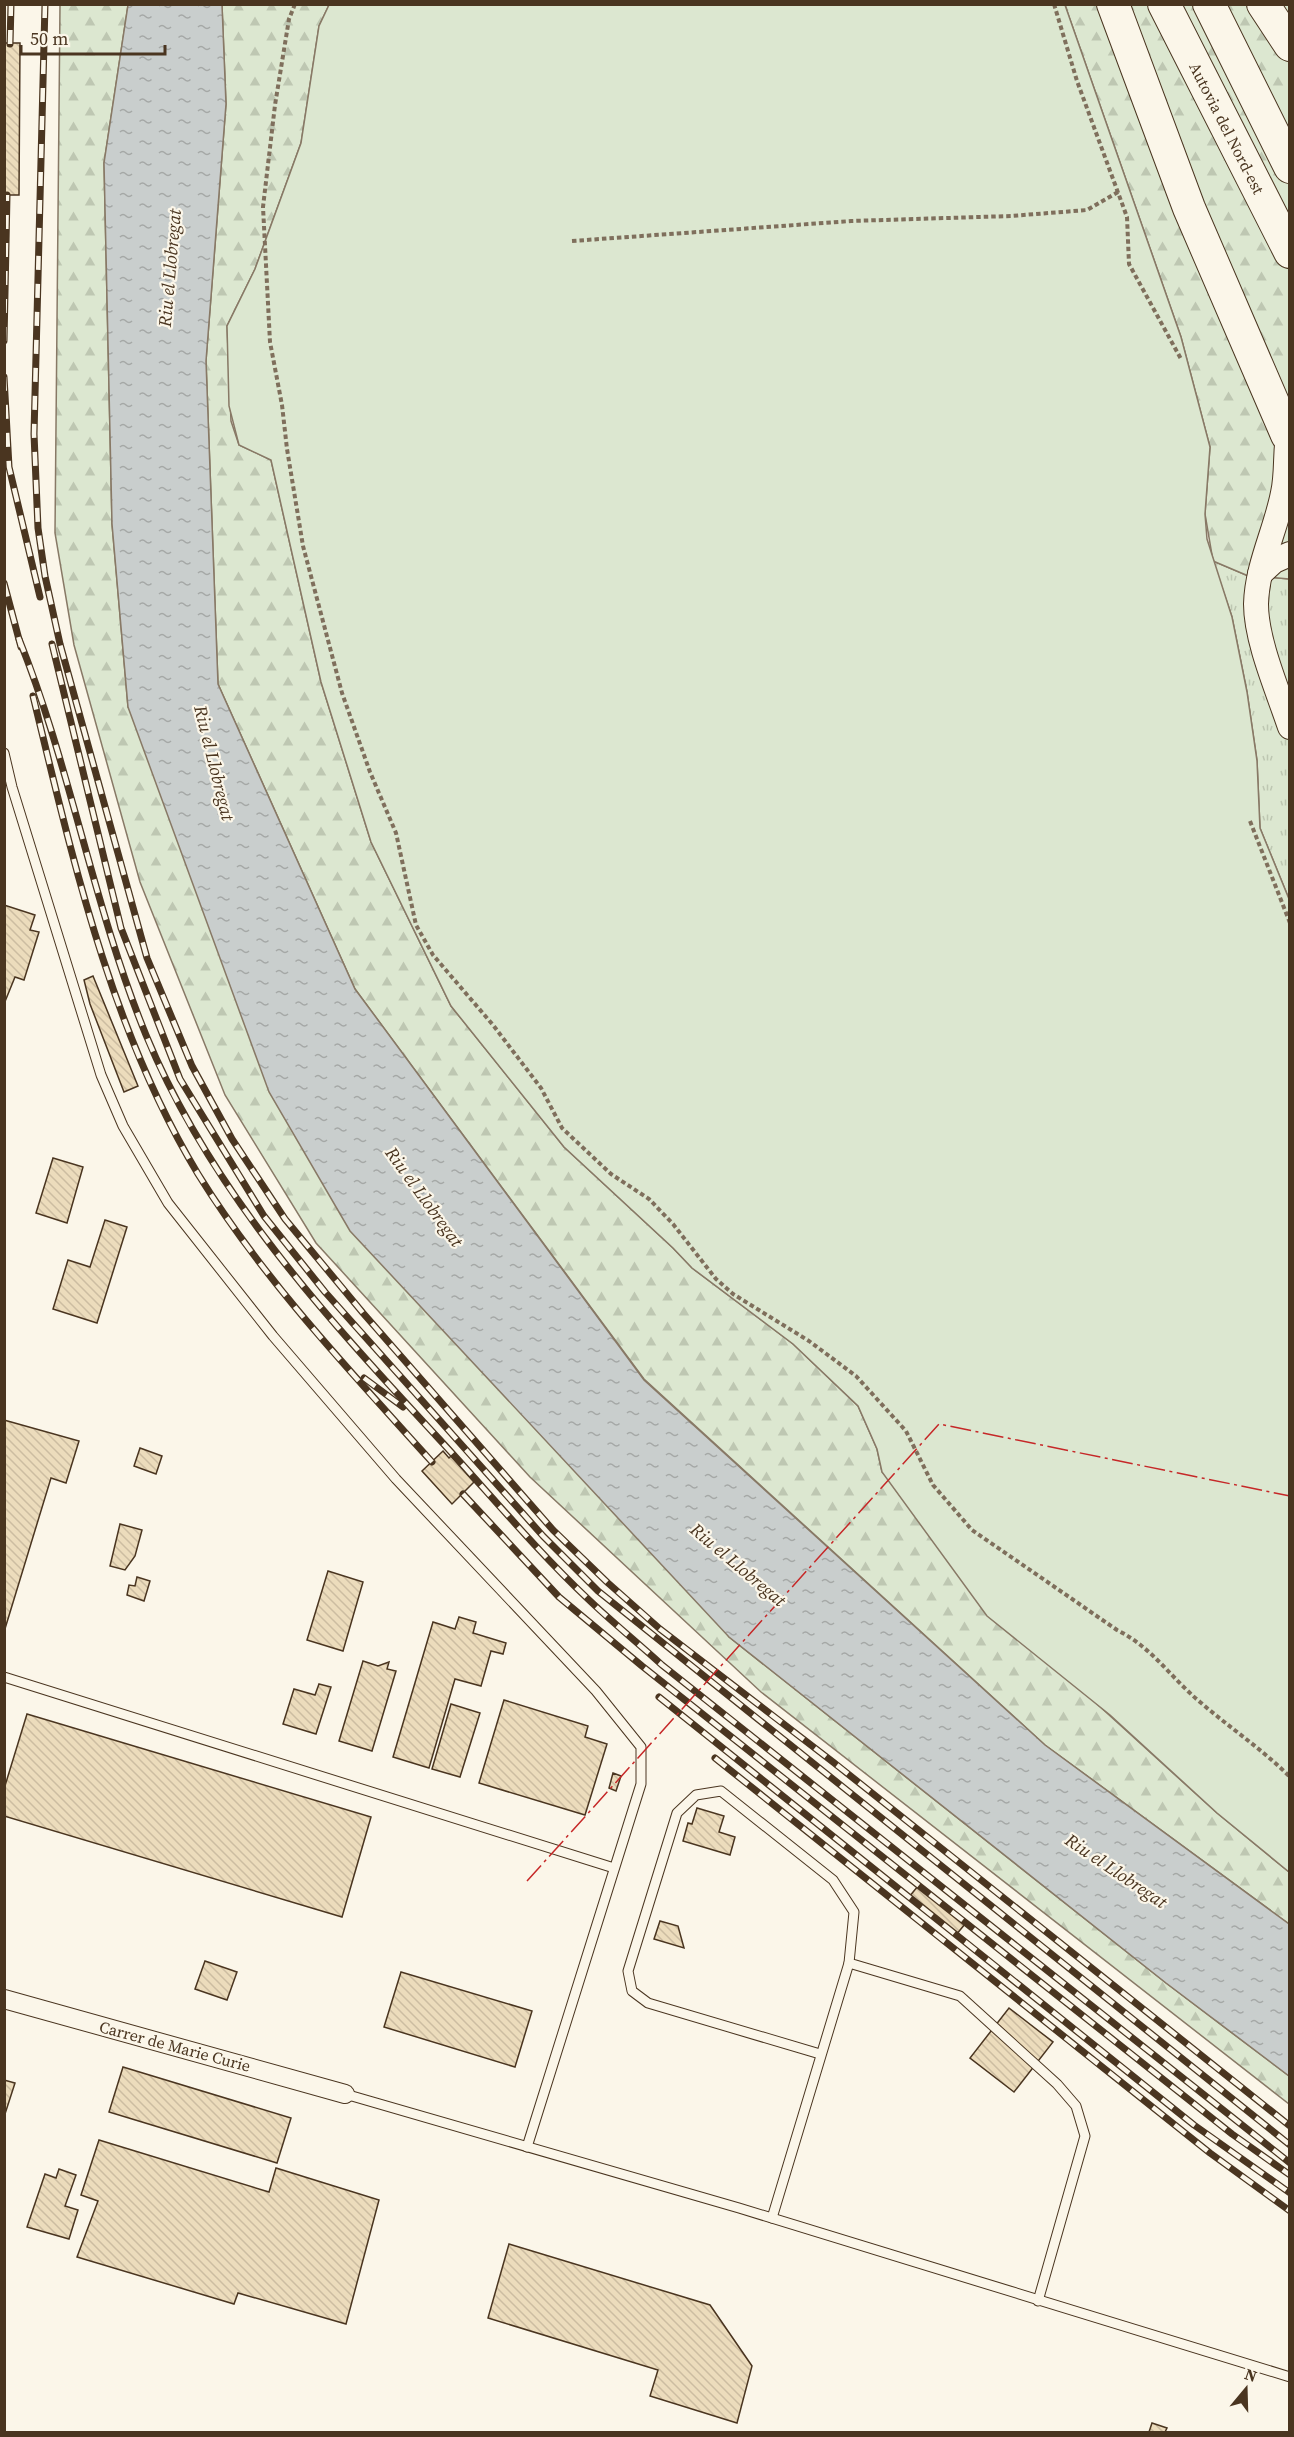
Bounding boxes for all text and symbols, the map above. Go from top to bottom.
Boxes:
scale bar [21,18,165,56]
text: 50 m [30,26,68,51]
street label: Autovia del Nord-est [1184,58,1270,198]
water label: Riu el Llobregat [152,207,187,329]
water label: Riu el Llobregat [188,702,241,824]
water label: Riu el Llobregat [379,1141,470,1253]
water label: Riu el Llobregat [684,1516,792,1613]
water label: Riu el Llobregat [1059,1827,1173,1915]
street label: Carrer de Marie Curie [97,2015,253,2077]
north arrow [1216,2359,1276,2419]
text: N [1242,2363,1260,2387]

